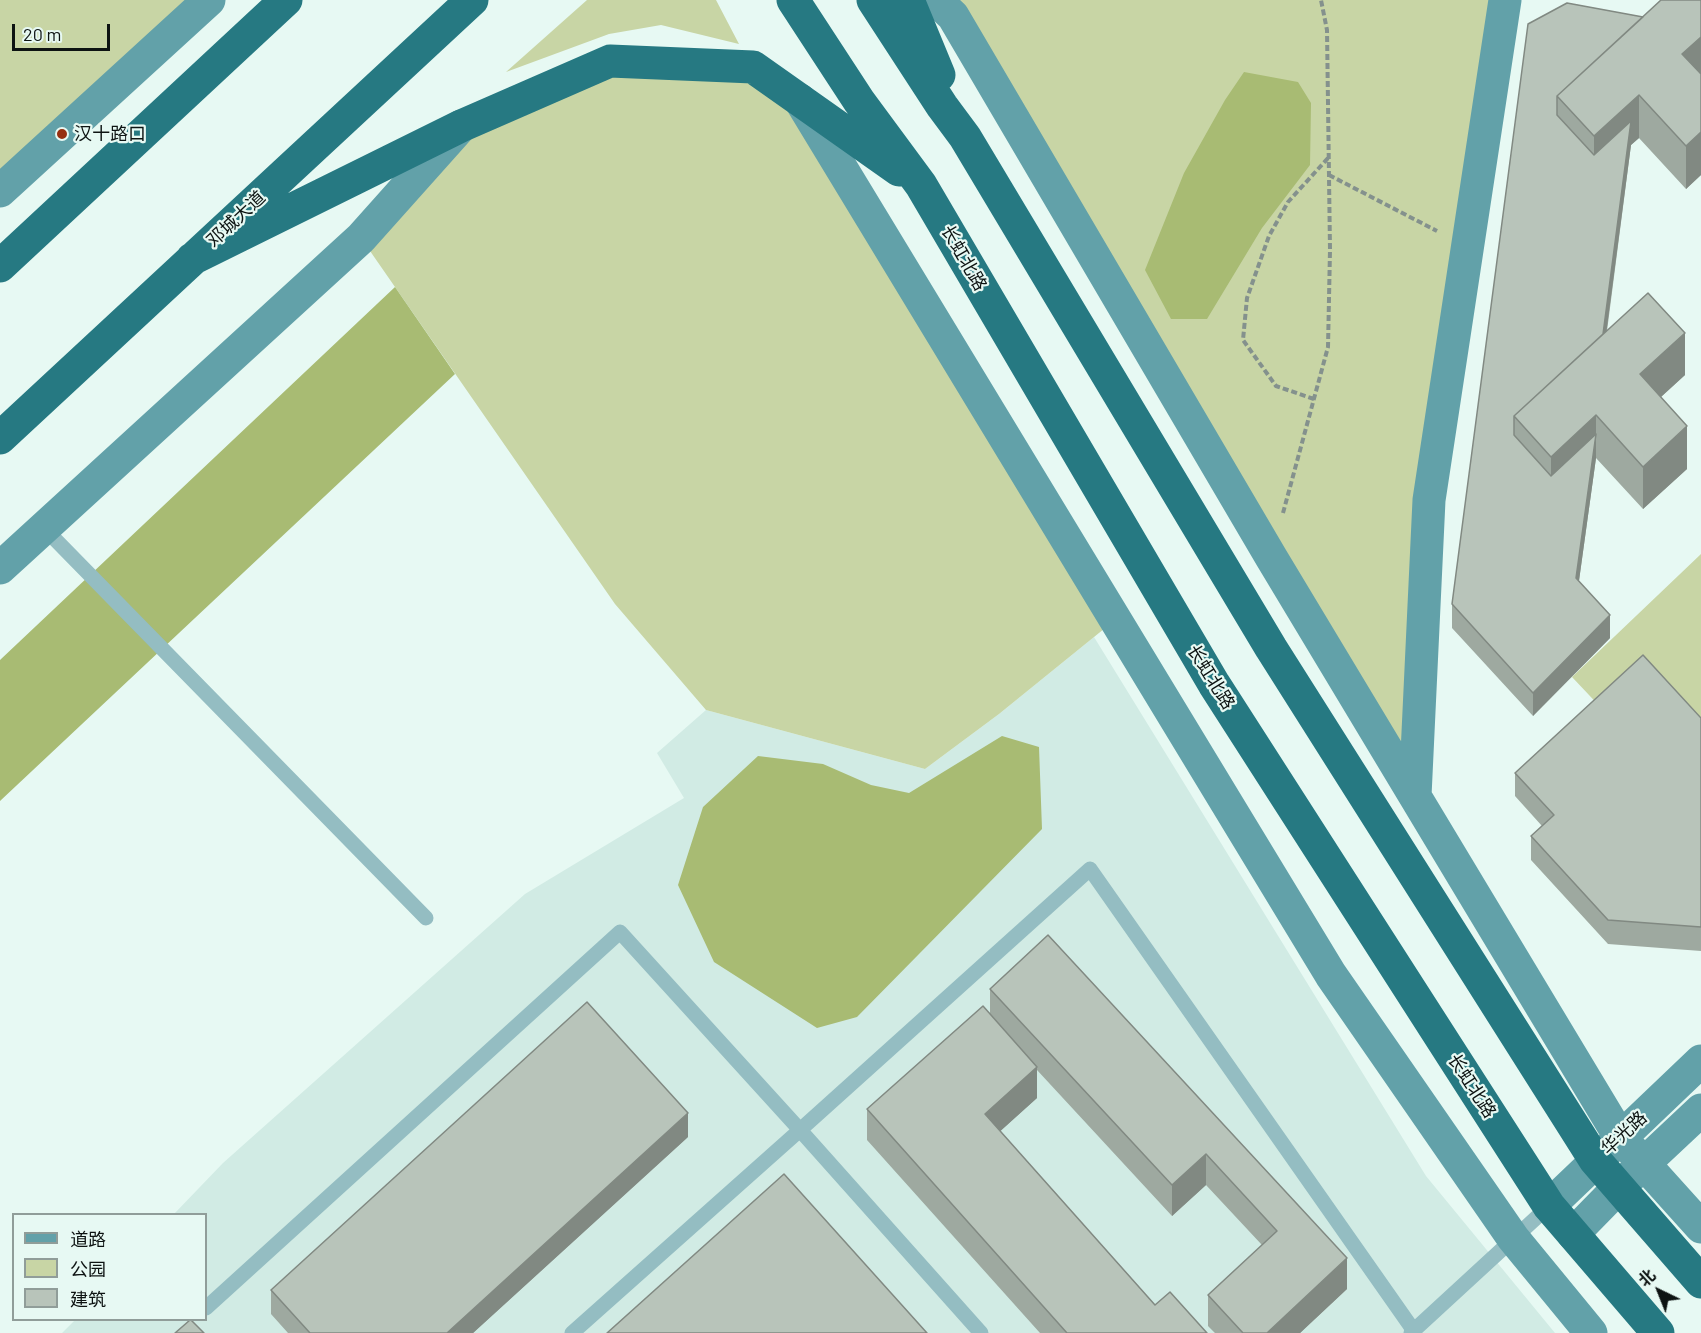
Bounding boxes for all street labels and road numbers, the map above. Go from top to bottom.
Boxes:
street label: 邓城大道 [202,187,270,251]
street label: 长虹北路 [937,221,991,295]
street label: 长虹北路 [1183,641,1239,713]
street label: 长虹北路 [1443,1050,1501,1122]
street label: 华光路 [1597,1107,1651,1159]

